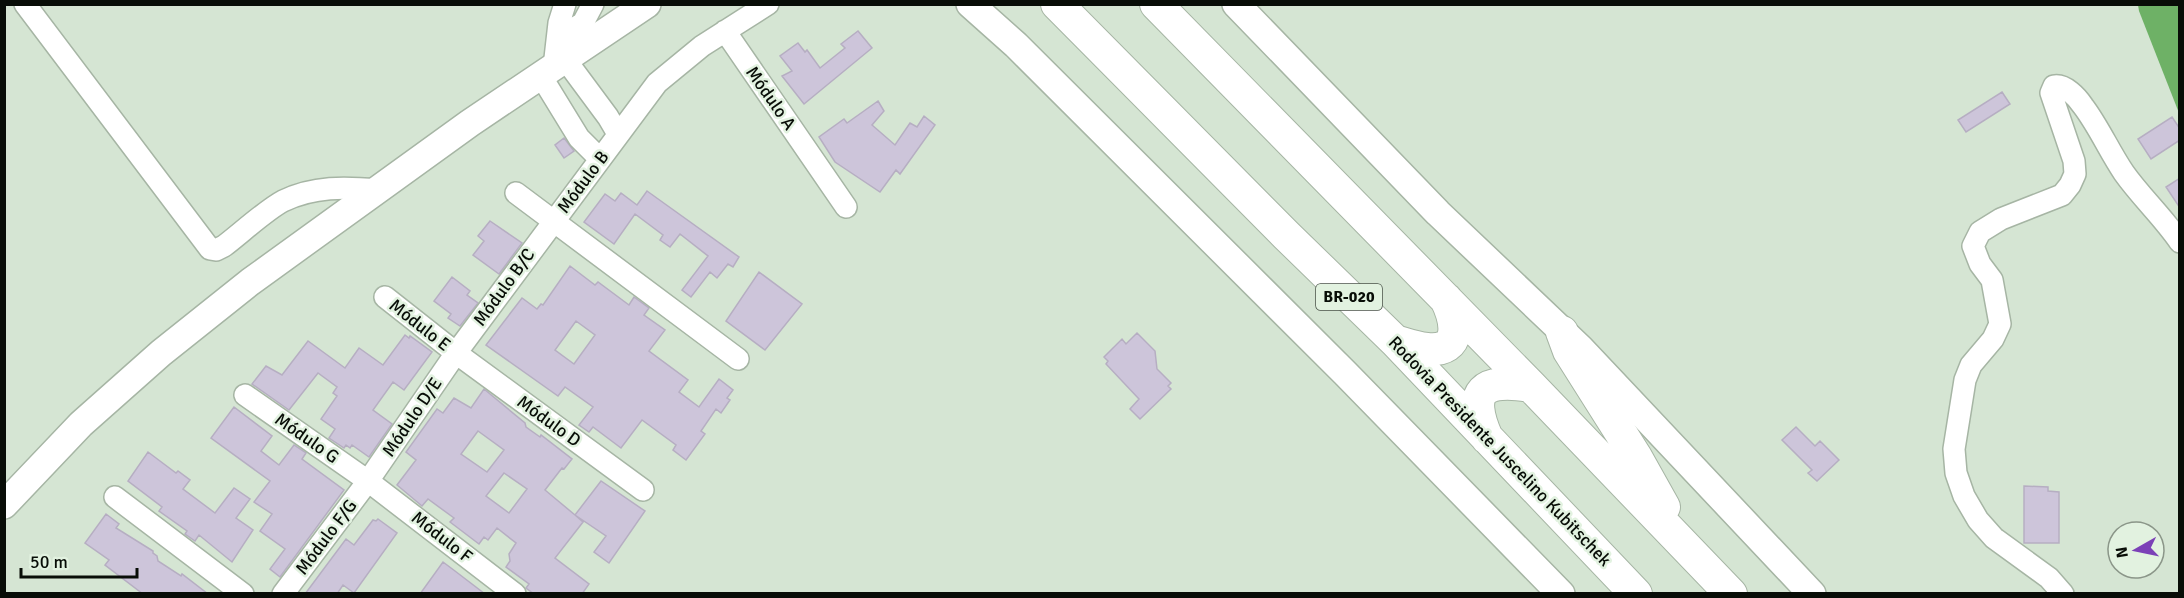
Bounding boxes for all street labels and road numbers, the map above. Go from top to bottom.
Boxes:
street label: Módulo A [741,62,801,134]
street label: Módulo B [552,146,614,218]
street label: Módulo B/C [468,244,540,330]
road number: BR-020 [1316,284,1382,310]
street label: Módulo E [385,294,455,356]
street label: Rodovia Presidente Juscelino Kubitschek [1384,331,1616,571]
street label: Módulo D/E [378,373,446,461]
street label: Módulo D [513,391,585,451]
street label: Módulo G [271,408,343,468]
street label: Módulo F/G [291,495,361,579]
street label: Módulo F [407,506,477,568]

